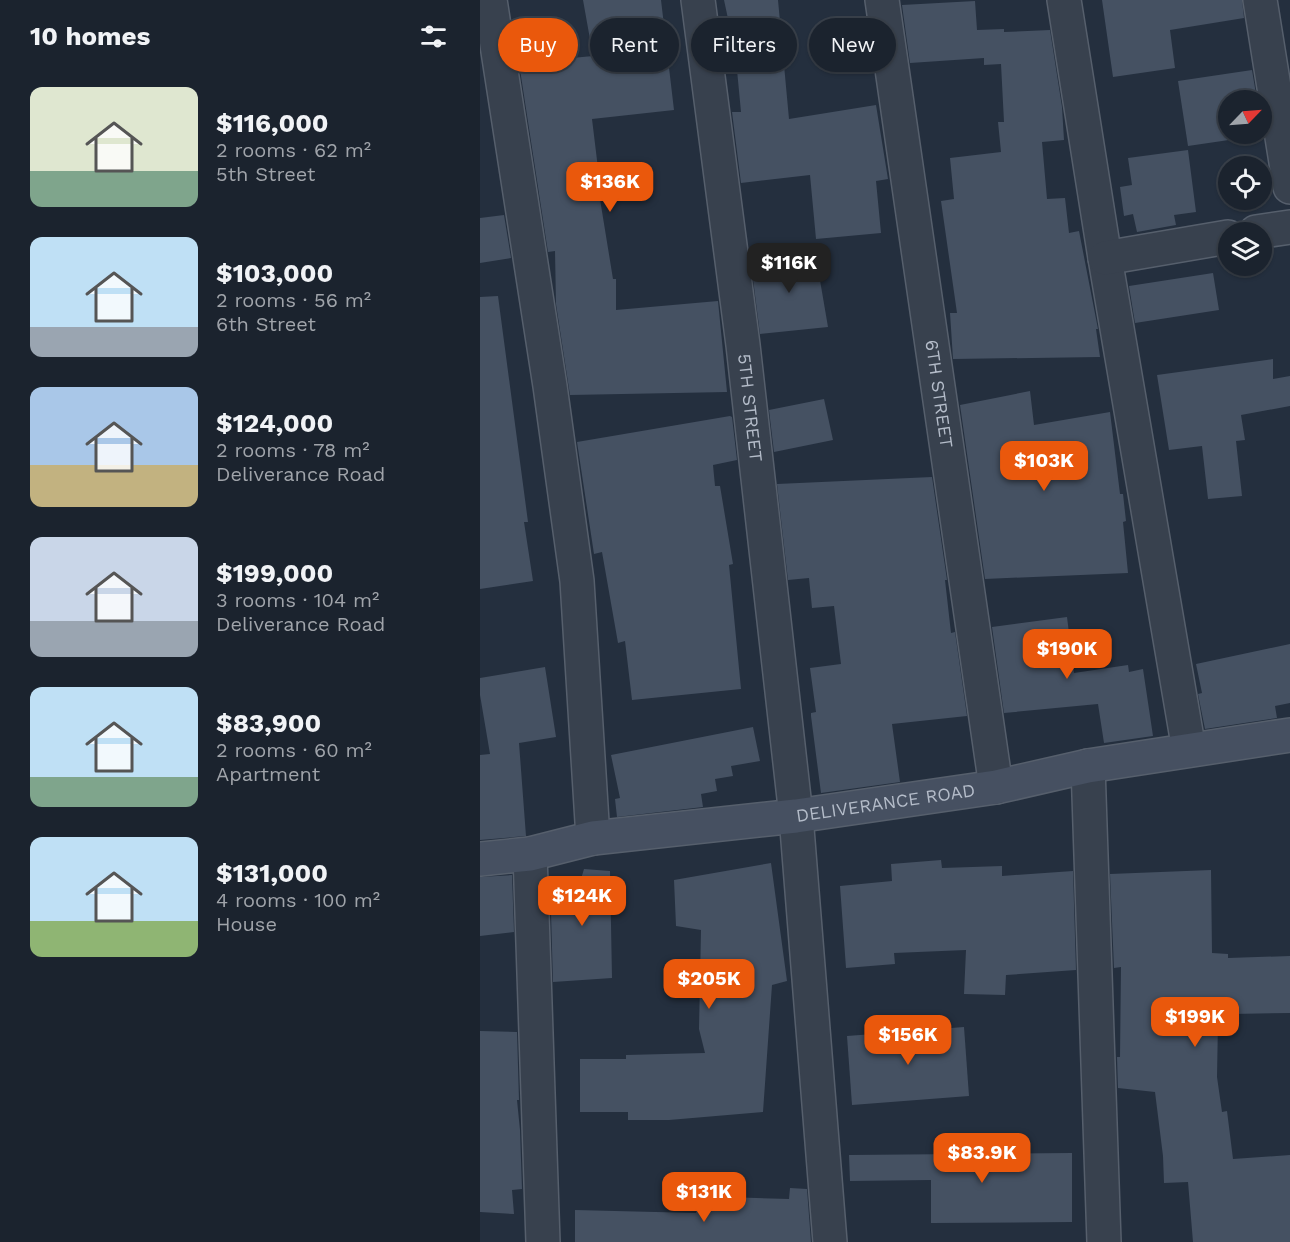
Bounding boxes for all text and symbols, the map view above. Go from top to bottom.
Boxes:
chip: Buy [498,18,578,72]
chip: Rent [590,18,679,72]
chip: Filters [691,18,797,72]
chip: New [809,18,896,72]
icon: filters [417,20,450,53]
text: 10 homes [30,21,150,51]
north arrow [1218,90,1272,144]
map controls [1218,90,1272,276]
text: $116,000 [216,108,329,138]
icon: home [78,111,150,183]
text: 2 rooms · 62 m² [216,138,371,162]
button: locate [1218,156,1272,210]
text: 5th Street [216,162,315,186]
pin: $136K [568,162,652,213]
text: $136K [580,169,640,193]
button: layers [1218,222,1272,276]
pin: $116K [747,243,831,294]
text: $116K [761,250,817,274]
text: $103,000 [216,258,333,288]
icon: home [78,261,150,333]
text: 2 rooms · 56 m² [216,288,371,312]
text: 6th Street [216,312,316,336]
street label: 6TH STREET [921,338,958,449]
street label: 5TH STREET [734,353,767,463]
text: $124,000 [216,408,333,438]
icon: home [78,411,150,483]
text: 2 rooms · 78 m² [216,438,370,462]
pin: $103K [1002,441,1086,492]
text: $103K [1014,448,1074,472]
text: Deliverance Road [216,462,385,486]
text: $199,000 [216,558,333,588]
icon: home [78,561,150,633]
text: 3 rooms · 104 m² [216,588,379,612]
text: Deliverance Road [216,612,385,636]
pin: $190K [1025,629,1109,680]
text: $190K [1037,636,1097,660]
text: $83,900 [216,708,321,738]
icon: home [78,711,150,783]
text: 2 rooms · 60 m² [216,738,372,762]
text: Apartment [216,762,320,786]
street label: DELIVERANCE ROAD [795,779,976,826]
text: $131,000 [216,858,328,888]
icon: home [78,861,150,933]
pin: $124K [540,876,624,927]
text: $124K [552,883,612,907]
text: 4 rooms · 100 m² [216,888,380,912]
text: House [216,912,277,936]
pin: $205K [667,959,751,1010]
text: $205K [677,966,741,990]
pin: $199K [1153,997,1237,1048]
text: $199K [1165,1004,1225,1028]
pin: $156K [866,1015,950,1066]
text: $156K [878,1022,938,1046]
pin: $83.9K [933,1133,1031,1184]
text: $83.9K [947,1140,1017,1164]
pin: $131K [662,1172,746,1223]
text: $131K [676,1179,732,1203]

